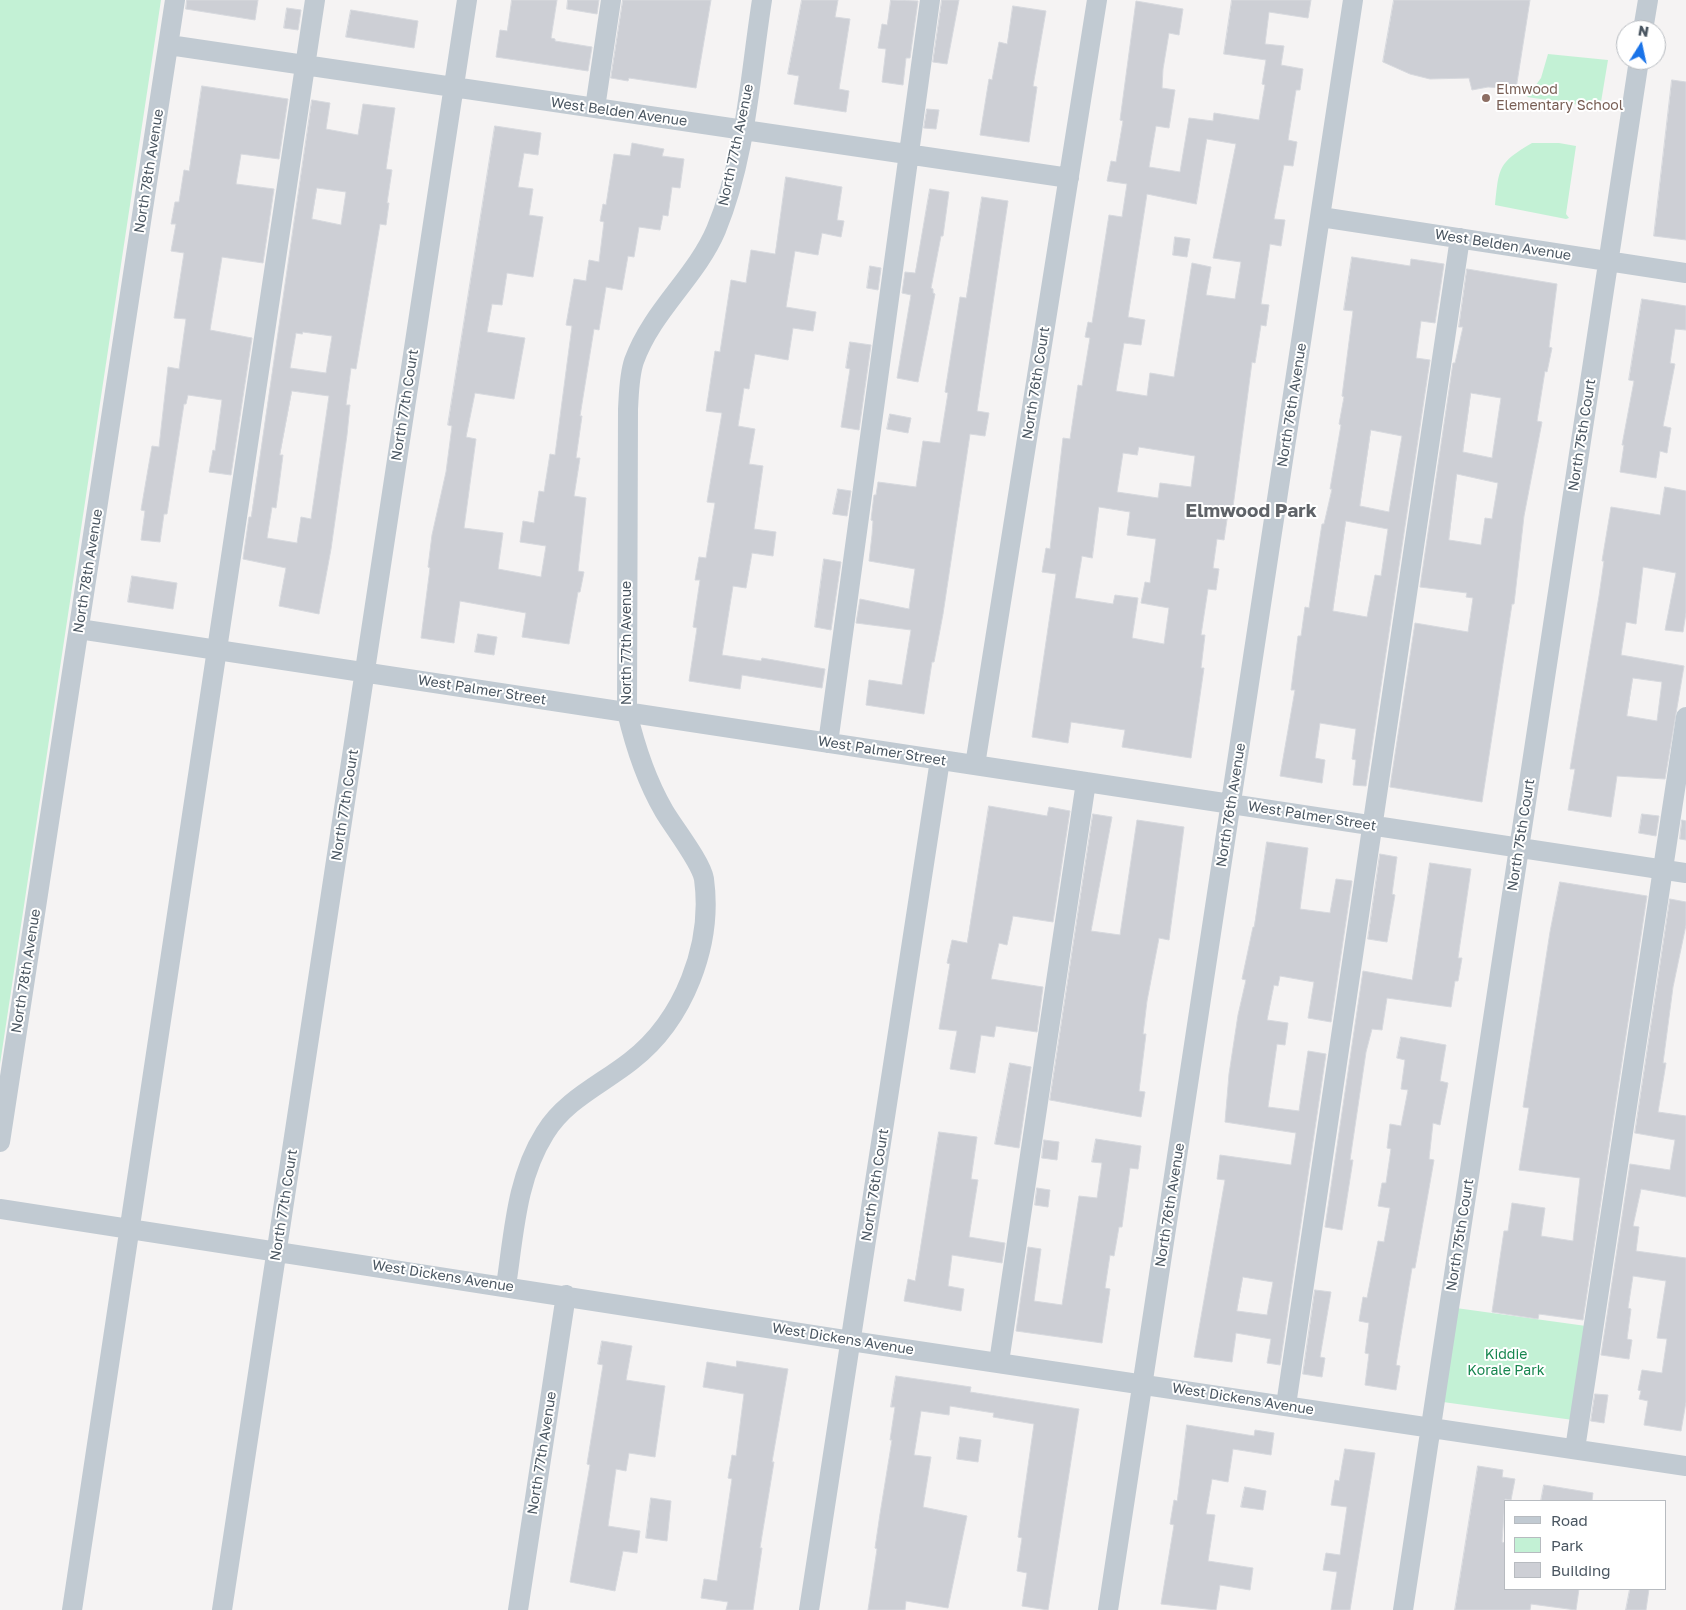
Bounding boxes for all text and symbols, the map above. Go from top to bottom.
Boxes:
north arrow [1616,20,1666,70]
text: N [1637,21,1650,40]
street label: North 77th Avenue [715,82,757,208]
place label: Elmwood Elementary School [1496,82,1623,114]
marker: Elmwood Elementary School [1480,92,1492,104]
street label: West Belden Avenue [550,94,688,130]
street label: North 78th Avenue [131,108,167,234]
street label: West Belden Avenue [1434,226,1572,264]
street label: North 76th Court [1019,325,1053,441]
street label: North 76th Avenue [1274,342,1310,468]
street label: North 77th Court [388,348,422,462]
street label: North 75th Court [1565,378,1599,492]
district label: Elmwood Park [1185,500,1317,522]
street label: North 78th Avenue [70,508,106,634]
street label: North 77th Avenue [619,581,635,705]
street label: West Palmer Street [417,672,547,708]
street label: West Palmer Street [817,733,947,769]
street label: North 76th Avenue [1213,742,1249,868]
street label: North 77th Court [328,748,362,862]
street label: North 75th Court [1504,778,1538,892]
street label: West Palmer Street [1247,798,1377,834]
street label: North 78th Avenue [8,908,44,1034]
street label: North 76th Court [858,1127,892,1243]
street label: North 76th Avenue [1152,1142,1188,1268]
street label: North 77th Court [267,1148,301,1262]
street label: North 75th Court [1443,1178,1477,1292]
street label: West Dickens Avenue [371,1256,515,1296]
street label: West Dickens Avenue [771,1319,915,1359]
park label: Kiddie Korale Park [1467,1347,1545,1380]
street label: West Dickens Avenue [1171,1379,1315,1419]
street label: North 77th Avenue [524,1390,560,1516]
legend [1504,1500,1666,1590]
text: Road [1551,1511,1588,1529]
text: Park [1551,1536,1583,1554]
text: Building [1551,1561,1611,1579]

